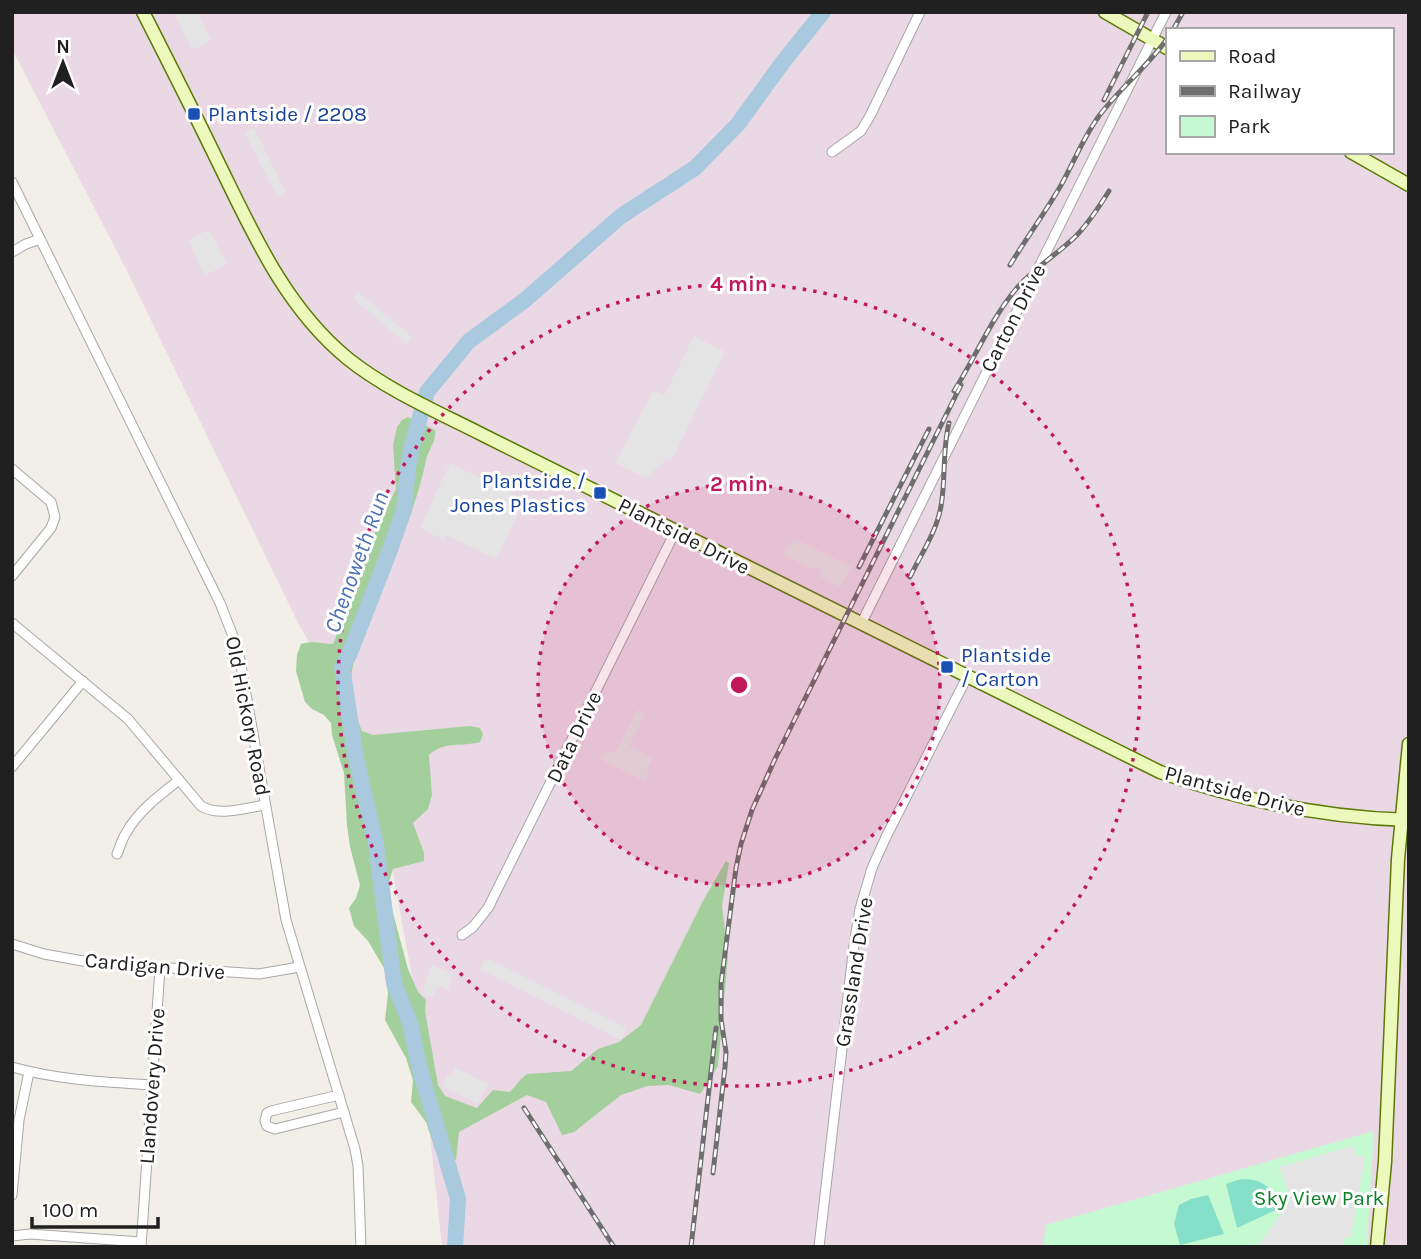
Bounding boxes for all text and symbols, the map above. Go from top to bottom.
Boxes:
north arrow [28,28,98,98]
legend [1166,28,1393,154]
text: N [56,36,70,58]
text: Road [1228,44,1276,68]
text: Railway [1228,79,1301,103]
place label: Plantside / 2208 [208,102,367,126]
marker: Plantside / 2208 [186,106,202,122]
text: Park [1228,114,1271,138]
street label: Carton Drive [975,260,1051,376]
text: 4 min [710,272,768,296]
place label: Plantside / Jones Plastics [450,469,586,517]
text: 2 min [710,472,768,496]
marker: Plantside / Jones Plastics [592,485,608,501]
water label: Chenoweth Run [318,488,395,636]
street label: Plantside Drive [614,493,754,579]
street label: Old Hickory Road [221,634,275,798]
place label: Plantside / Carton [961,643,1051,691]
marker: Plantside / Carton [939,659,955,675]
centre of rings [727,673,751,697]
street label: Data Drive [542,687,606,787]
street label: Plantside Drive [1162,761,1308,821]
street label: Grassland Drive [830,895,878,1049]
street label: Cardigan Drive [84,948,226,984]
street label: Llandovery Drive [135,1007,169,1165]
scale bar [32,1186,158,1230]
park label: Sky View Park [1254,1186,1384,1210]
text: 100 m [42,1198,99,1222]

